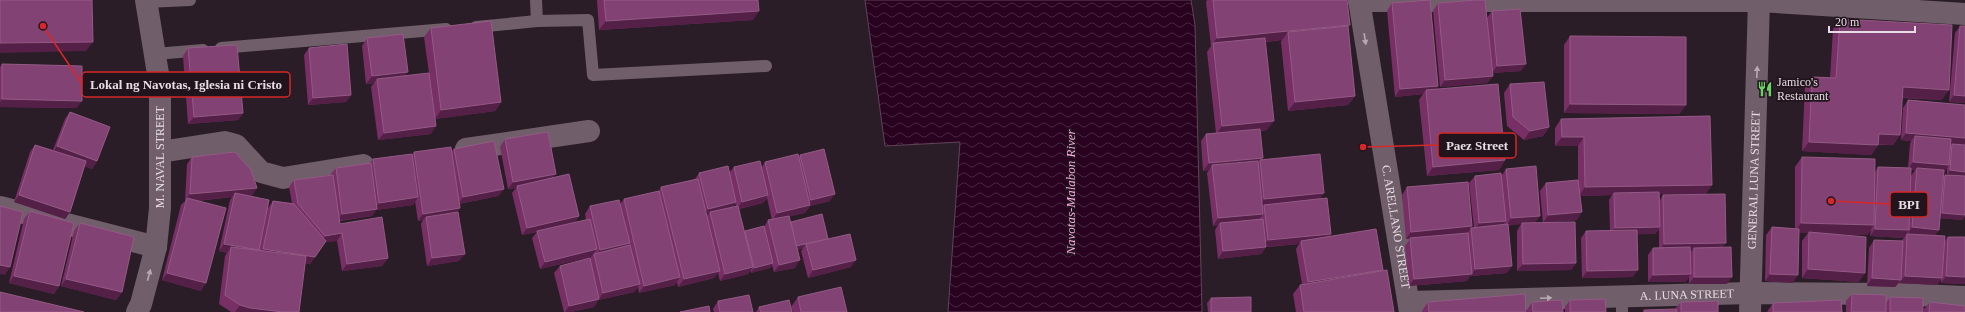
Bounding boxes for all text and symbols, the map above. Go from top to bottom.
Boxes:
scale bar [1829,8,1915,34]
text: 20 m [1835,15,1860,29]
one-way arrow [1362,33,1368,45]
one-way arrow [1754,65,1760,78]
callout: Lokal ng Navotas, Iglesia ni Cristo [82,72,290,97]
place label: Jamico's Restaurant [1777,75,1829,103]
text: Lokal ng Navotas, Iglesia ni Cristo [90,77,282,92]
restaurant icon: Jamico's Restaurant [1756,80,1774,98]
street label: M. NAVAL STREET [153,105,167,208]
street label: GENERAL LUNA STREET [1745,110,1763,249]
water label: Navotas-Malabon River [1063,128,1078,256]
callout: Paez Street [1438,133,1516,158]
text: Paez Street [1446,138,1509,153]
street label: C. ARELLANO STREET [1379,164,1413,291]
callout: BPI [1890,192,1928,217]
text: BPI [1898,197,1920,212]
one-way arrow [146,269,152,281]
street label: A. LUNA STREET [1640,286,1735,303]
one-way arrow [1540,295,1553,301]

